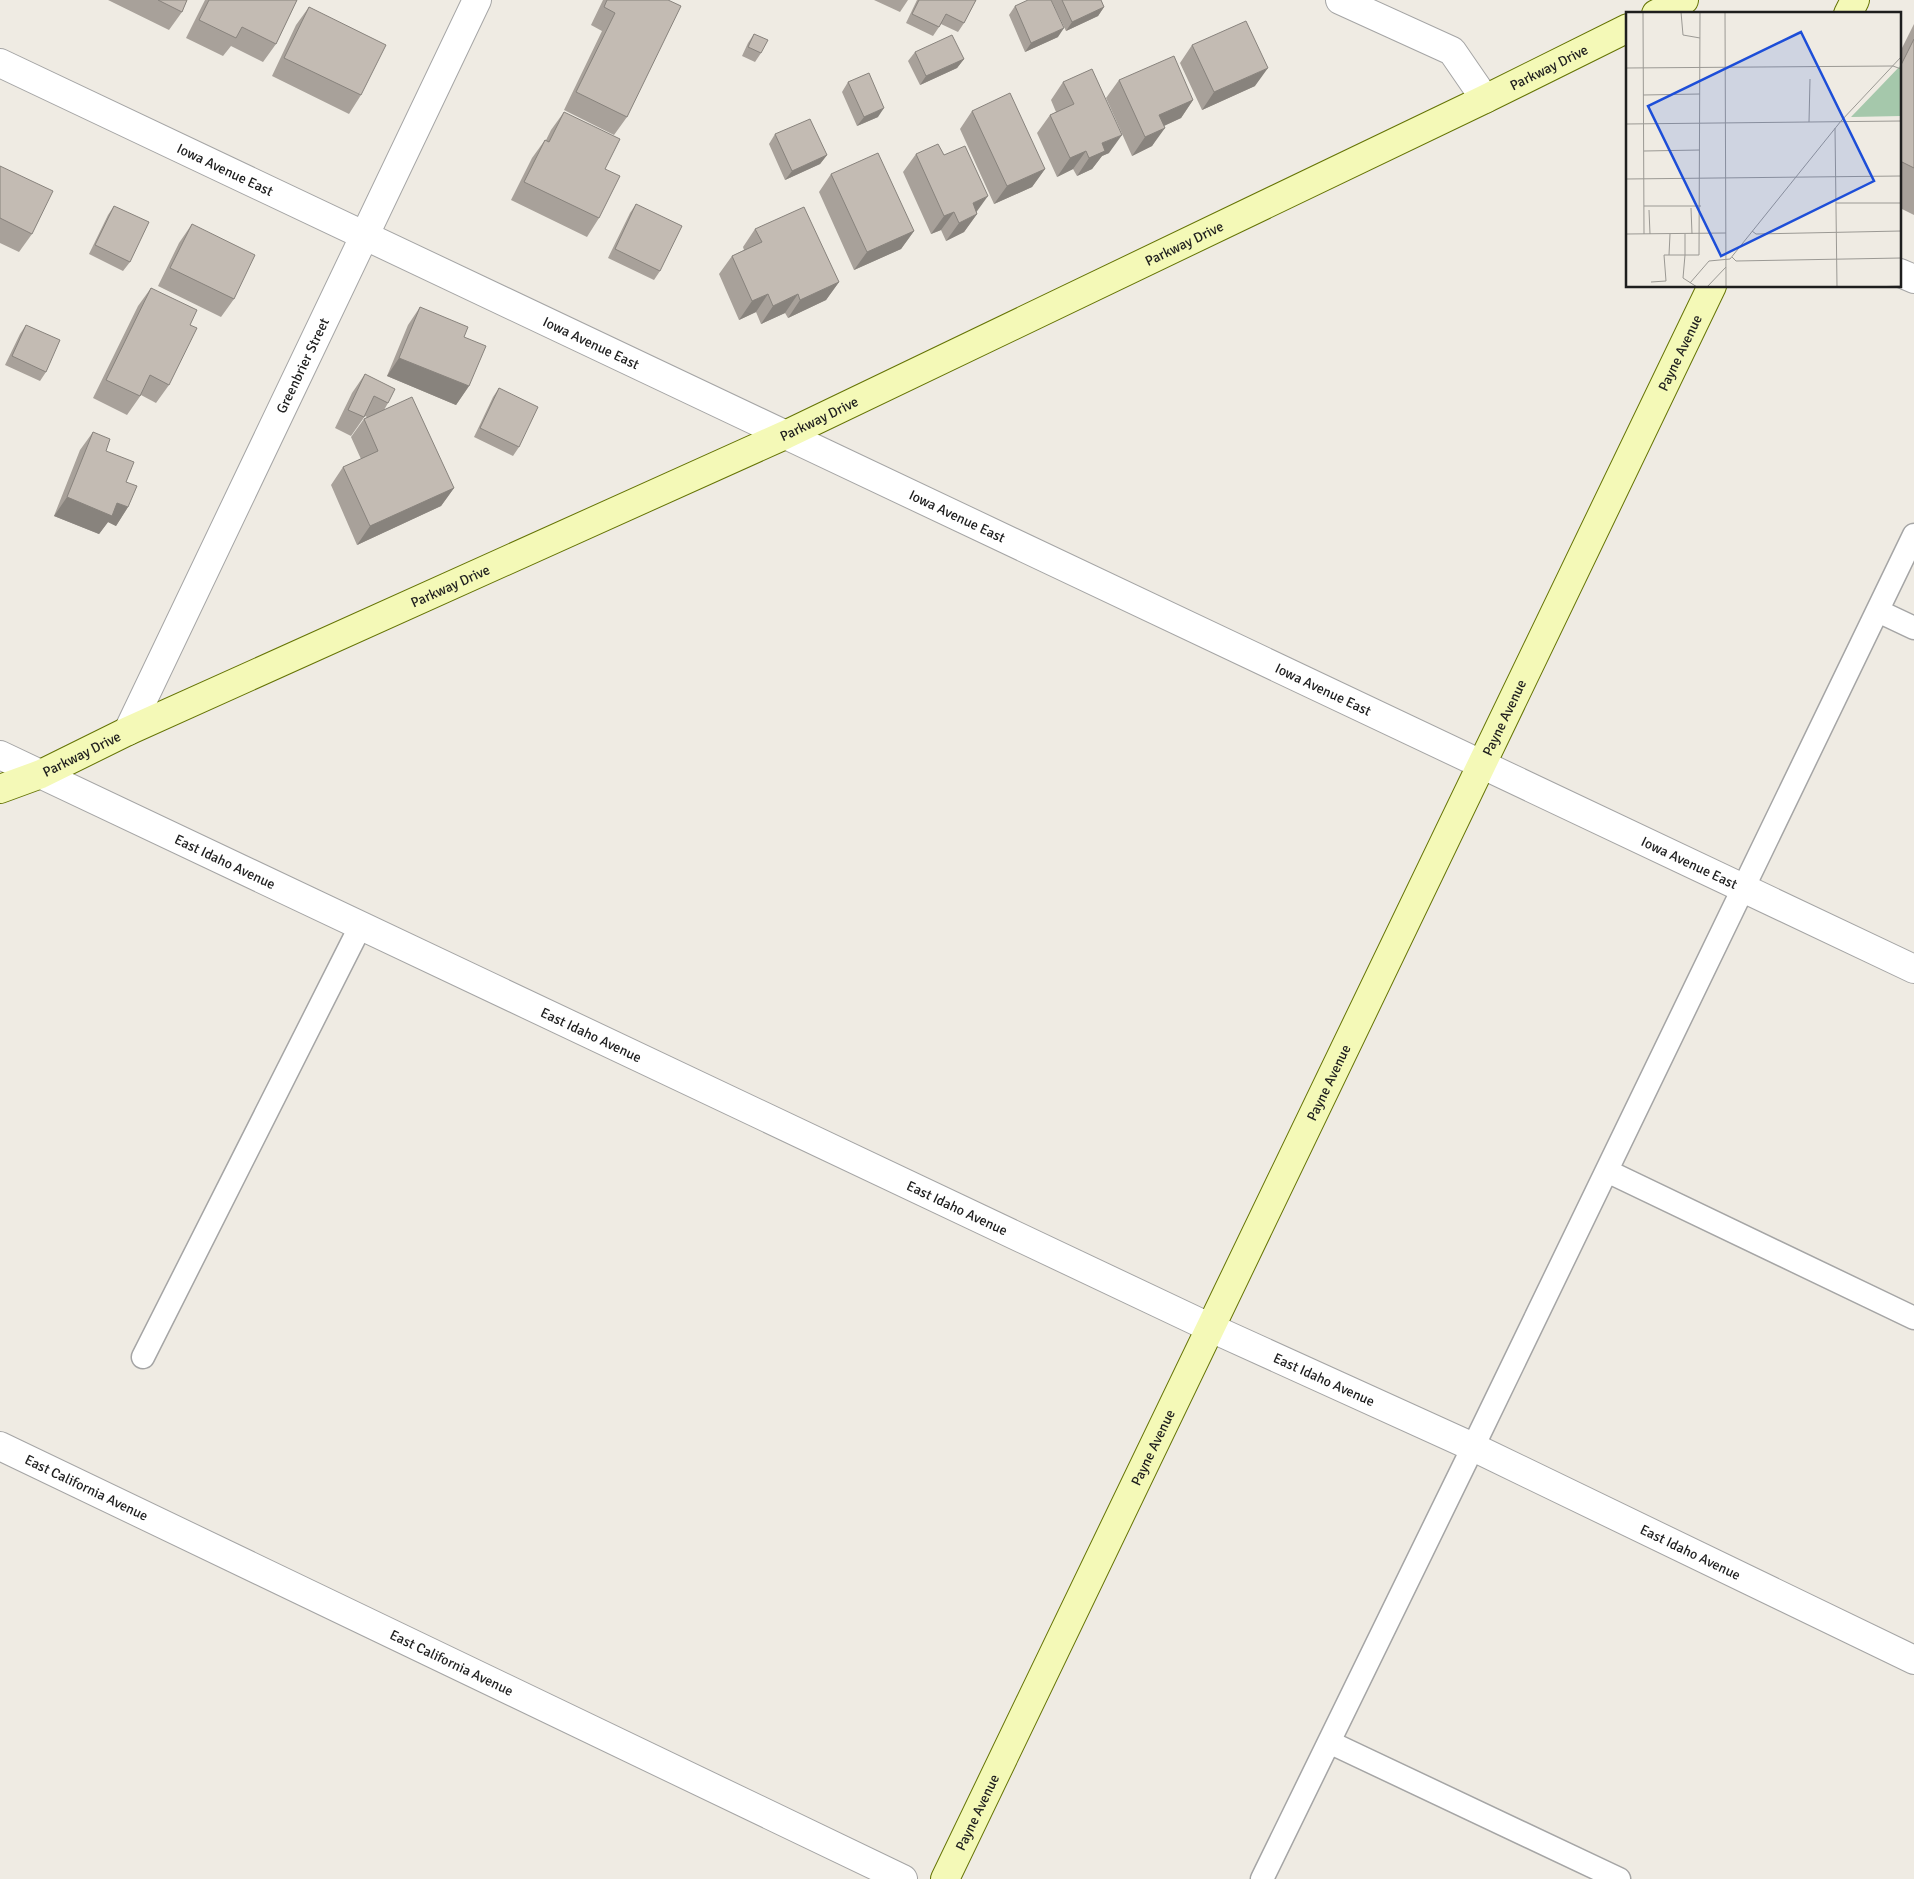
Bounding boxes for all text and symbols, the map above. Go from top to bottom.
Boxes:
inset map [1626,12,1902,288]
street label: Parkway Drive [1507,41,1591,94]
street label: Iowa Avenue East [174,140,276,200]
street label: Parkway Drive [1142,218,1226,270]
street label: Payne Avenue [1655,312,1706,394]
street label: Iowa Avenue East [540,313,642,373]
street label: Greenbrier Street [273,315,333,416]
street label: Parkway Drive [777,393,861,445]
street label: Iowa Avenue East [906,487,1008,547]
street label: Parkway Drive [408,561,492,612]
street label: Iowa Avenue East [1272,660,1374,720]
street label: Payne Avenue [1479,677,1530,759]
street label: Parkway Drive [40,728,124,781]
street label: East Idaho Avenue [172,831,278,893]
street label: Iowa Avenue East [1638,833,1740,893]
street label: East Idaho Avenue [538,1004,644,1066]
street label: Payne Avenue [1303,1042,1355,1124]
street label: East Idaho Avenue [904,1177,1010,1239]
street label: East Idaho Avenue [1271,1349,1377,1410]
street label: Payne Avenue [1128,1407,1179,1489]
street label: East California Avenue [22,1451,151,1525]
street label: East Idaho Avenue [1637,1521,1743,1584]
street label: East California Avenue [387,1626,516,1700]
street label: Payne Avenue [952,1772,1003,1853]

